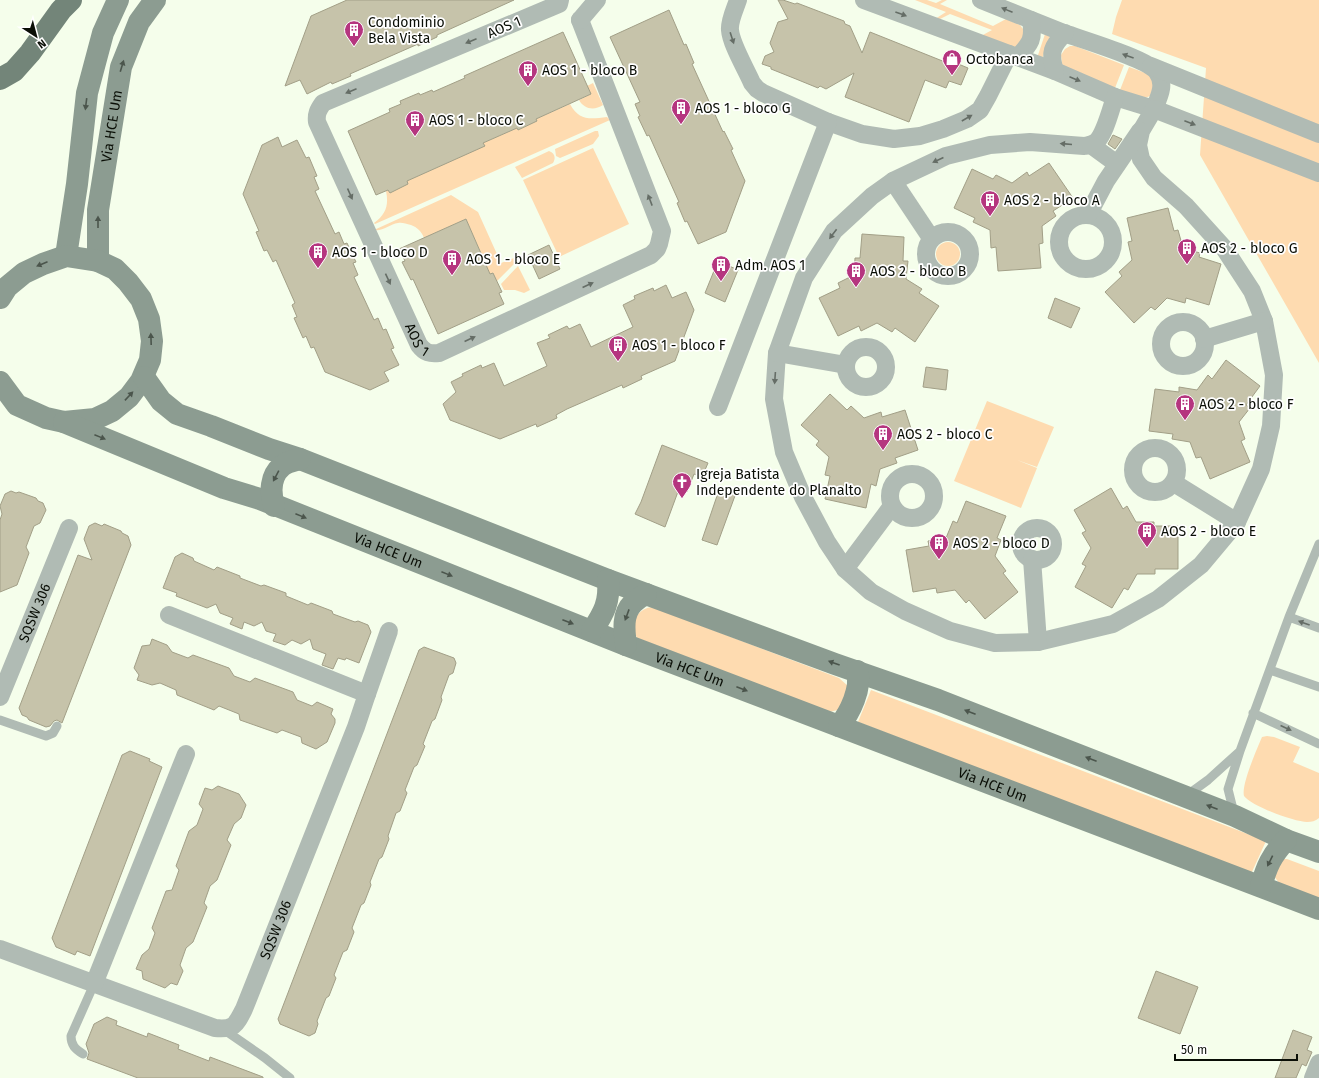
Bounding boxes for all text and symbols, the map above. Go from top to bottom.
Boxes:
one-way arrow [1000,7,1012,13]
one-way arrow [895,11,907,17]
street label: AOS 1 [485,13,524,42]
place label: Condominio Bela Vista [368,14,445,47]
north arrow [16,16,56,56]
building icon: Condominio Bela Vista [343,19,365,47]
one-way arrow [730,32,736,44]
text: N [35,36,48,51]
one-way arrow [466,38,477,44]
shop icon: Octobanca [941,48,963,76]
place label: Octobanca [966,51,1034,68]
one-way arrow [1122,53,1134,59]
one-way arrow [119,59,125,71]
building icon: AOS 1 - bloco B [517,59,539,87]
place label: AOS 1 - bloco B [542,62,637,79]
one-way arrow [1069,77,1081,83]
street label: Via HCE Um [98,89,126,164]
one-way arrow [345,89,357,95]
building icon: AOS 1 - bloco G [670,97,692,125]
one-way arrow [83,98,89,110]
place label: AOS 1 - bloco G [695,100,791,117]
building icon: AOS 1 - bloco C [404,109,426,137]
place label: AOS 1 - bloco C [429,112,524,129]
one-way arrow [961,115,973,122]
one-way arrow [1185,121,1197,127]
one-way arrow [1060,141,1072,148]
one-way arrow [933,157,944,163]
one-way arrow [347,188,353,200]
building icon: AOS 2 - bloco A [979,189,1001,217]
place label: AOS 2 - bloco A [1004,192,1100,209]
one-way arrow [646,194,652,206]
one-way arrow [95,215,101,228]
one-way arrow [829,228,837,239]
building icon: AOS 2 - bloco G [1176,237,1198,265]
place label: AOS 2 - bloco G [1201,240,1298,257]
building icon: AOS 1 - bloco D [307,241,329,269]
place label: AOS 1 - bloco D [332,244,428,261]
building icon: AOS 1 - bloco E [441,248,463,276]
place label: AOS 1 - bloco E [466,251,560,268]
building icon: Adm. AOS 1 [710,254,732,282]
place label: Adm. AOS 1 [735,257,805,274]
building icon: AOS 2 - bloco B [845,260,867,288]
one-way arrow [36,262,48,268]
place label: AOS 2 - bloco B [870,263,966,280]
one-way arrow [385,274,391,285]
one-way arrow [582,282,594,288]
street label: AOS 1 [401,320,432,360]
one-way arrow [148,332,154,345]
building icon: AOS 1 - bloco F [607,334,629,362]
one-way arrow [464,336,476,342]
place label: AOS 1 - bloco F [632,337,726,354]
one-way arrow [772,372,779,384]
one-way arrow [125,391,134,401]
building icon: AOS 2 - bloco F [1174,393,1196,421]
place label: AOS 2 - bloco F [1199,396,1294,413]
building icon: AOS 2 - bloco C [872,423,894,451]
place label: AOS 2 - bloco C [897,426,993,443]
one-way arrow [94,435,106,441]
place label: Igreja Batista Independente do Planalto [696,466,862,499]
one-way arrow [273,470,279,482]
church icon: Igreja Batista Independente do Planalto [671,471,693,499]
one-way arrow [295,513,306,519]
building icon: AOS 2 - bloco E [1136,520,1158,548]
place label: AOS 2 - bloco E [1161,523,1256,540]
street label: Via HCE Um [351,529,425,572]
building icon: AOS 2 - bloco D [928,532,950,560]
place label: AOS 2 - bloco D [953,535,1050,552]
one-way arrow [442,571,453,577]
street label: SQSW 306 [15,581,55,645]
one-way arrow [624,610,630,622]
one-way arrow [563,619,575,625]
one-way arrow [1298,619,1310,625]
street label: Via HCE Um [652,649,727,691]
one-way arrow [828,660,840,666]
one-way arrow [736,686,748,692]
one-way arrow [963,709,975,715]
one-way arrow [1280,725,1292,731]
one-way arrow [1084,756,1096,762]
street label: Via HCE Um [955,764,1029,806]
one-way arrow [1206,803,1218,809]
one-way arrow [1267,855,1273,867]
street label: SQSW 306 [257,898,295,962]
scale bar [1175,1036,1297,1062]
text: 50 m [1181,1043,1207,1057]

